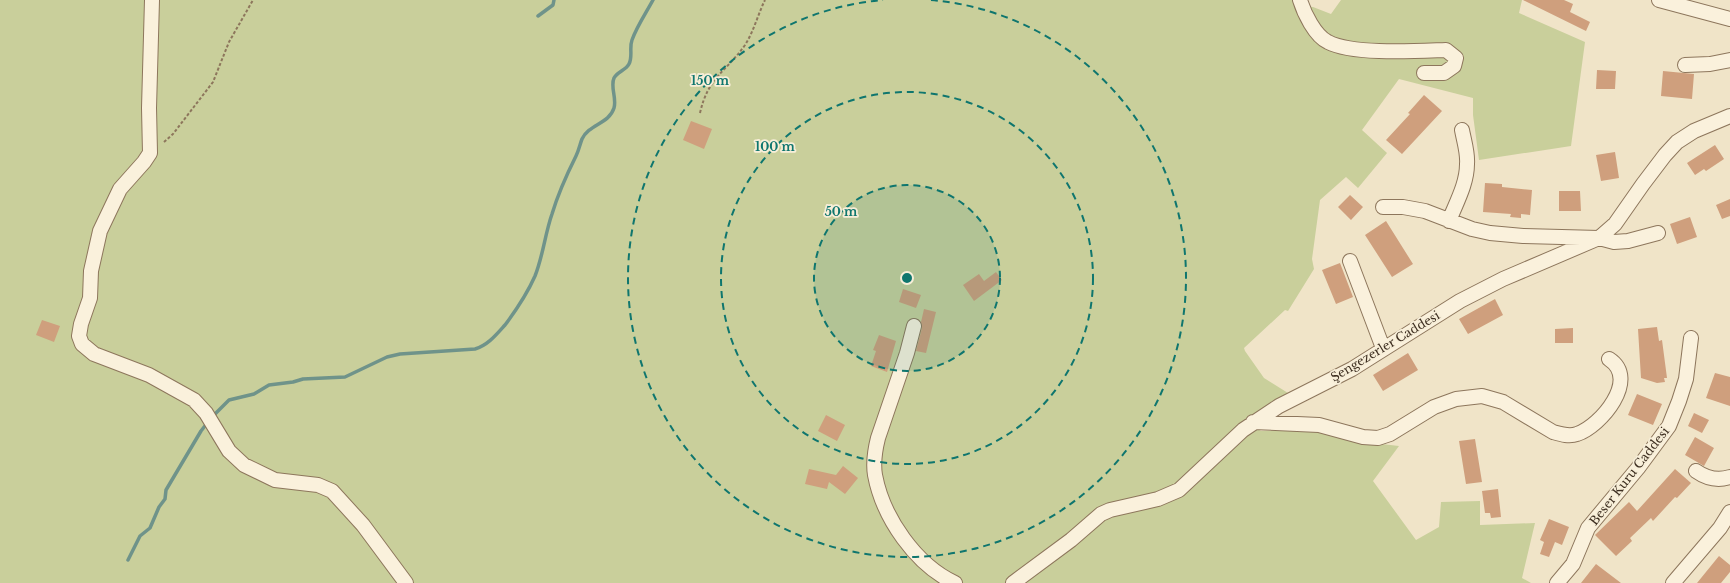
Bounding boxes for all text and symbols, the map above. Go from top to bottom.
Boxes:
text: 150 m [691,73,730,88]
text: 100 m [755,139,796,154]
text: 50 m [825,204,858,219]
centre of rings [900,271,914,285]
street label: Şengezerler Caddesi [1328,307,1442,385]
street label: Beser Kuru Caddesi [1586,424,1672,528]

